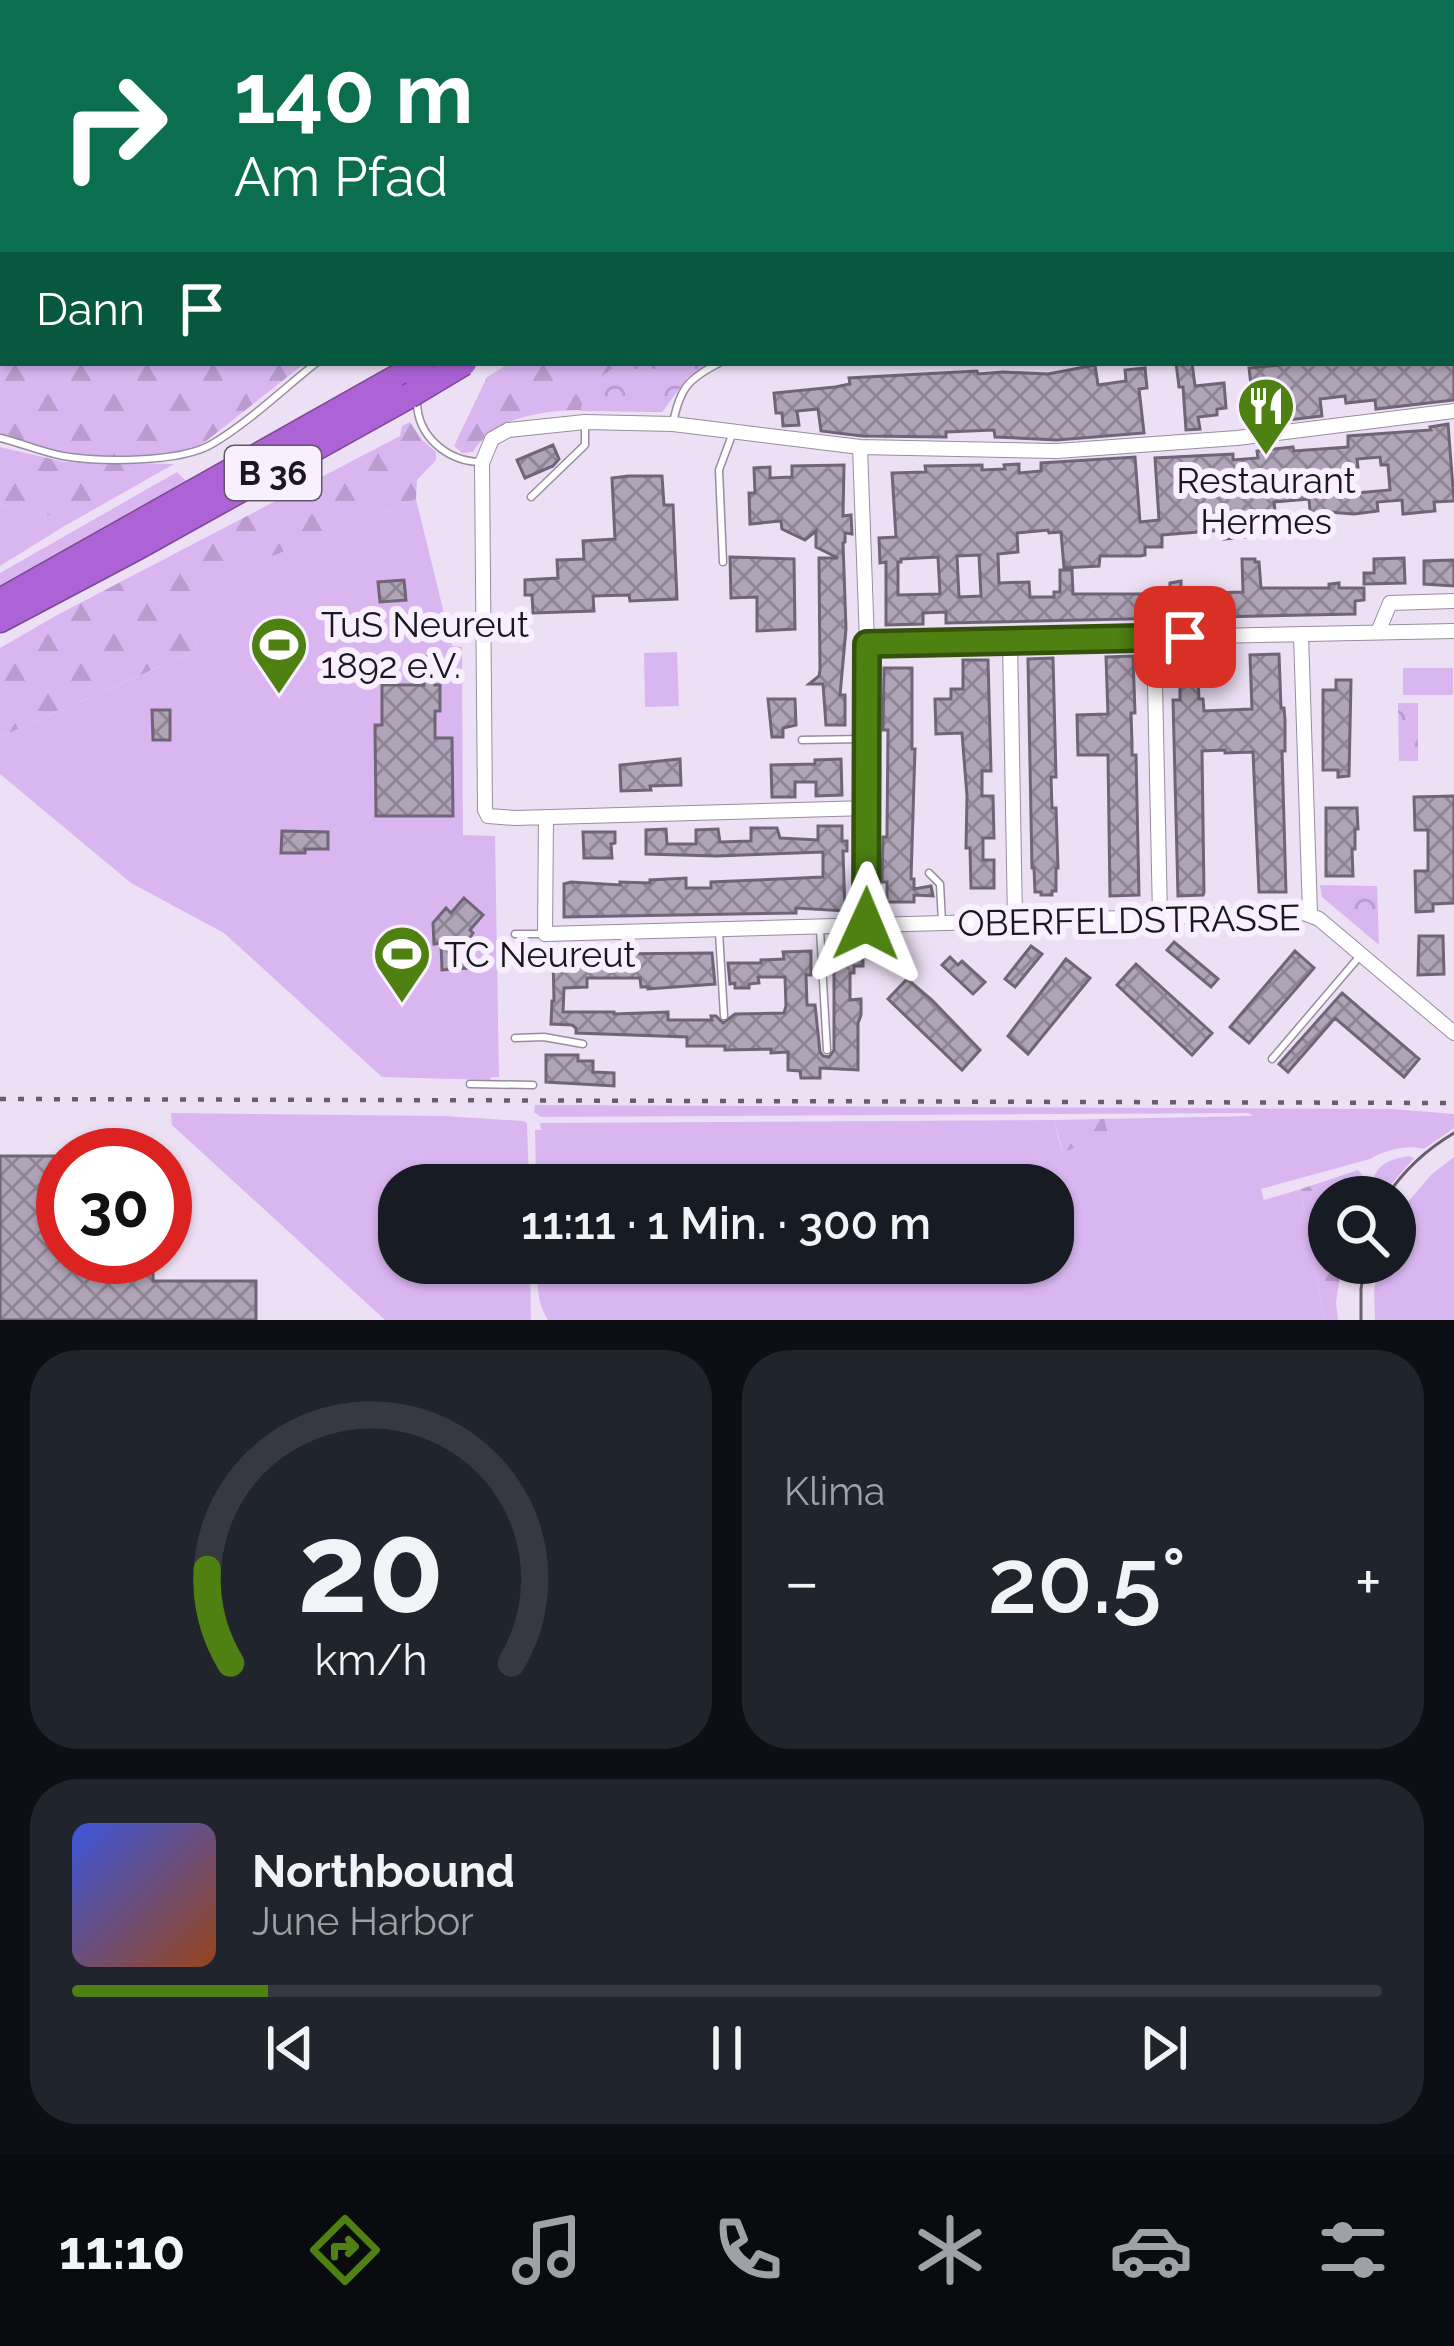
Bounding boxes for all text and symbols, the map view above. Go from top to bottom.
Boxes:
text: 140 m [234,44,473,143]
icon: right [36,48,192,204]
text: Am Pfad [234,145,448,209]
icon: arrive [169,276,235,342]
text: Dann [36,283,145,336]
restaurant icon: Restaurant Hermes [1235,375,1297,457]
road number: B 36 [225,446,321,500]
place label: Restaurant Hermes [1176,459,1356,542]
pin [1134,586,1236,688]
place label: TuS Neureut 1892 e.V. [321,603,529,686]
icon: arrive [1152,604,1218,670]
sports icon: TuS Neureut 1892 e.V. [248,614,310,696]
position arrow [803,861,929,987]
street label: OBERFELDSTRASSE [957,896,1301,944]
sports icon: TC Neureut [371,923,433,1005]
place label: TC Neureut [444,933,636,975]
speed limit sign: 30 [36,1128,192,1284]
map controls [1308,1176,1416,1284]
button: search [1308,1176,1416,1284]
text: 11:11 · 1 Min. · 300 m [521,1197,931,1250]
text: Klima [784,1468,885,1514]
text: 20 [297,1495,445,1641]
text: 20.5° [988,1528,1186,1634]
text: − [784,1543,820,1620]
text: + [1355,1543,1382,1620]
text: km/h [314,1634,428,1684]
text: Northbound [252,1845,515,1898]
text: June Harbor [252,1898,474,1944]
icon: previous [257,2015,323,2081]
icon: pause [694,2015,760,2081]
icon: next [1131,2015,1197,2081]
icon: directions [303,2208,387,2292]
icon: music [505,2208,589,2292]
icon: phone [706,2208,790,2292]
icon: climate [908,2208,992,2292]
icon: car [1109,2208,1193,2292]
icon: filters [1311,2208,1395,2292]
text: 11:10 [59,2218,185,2282]

